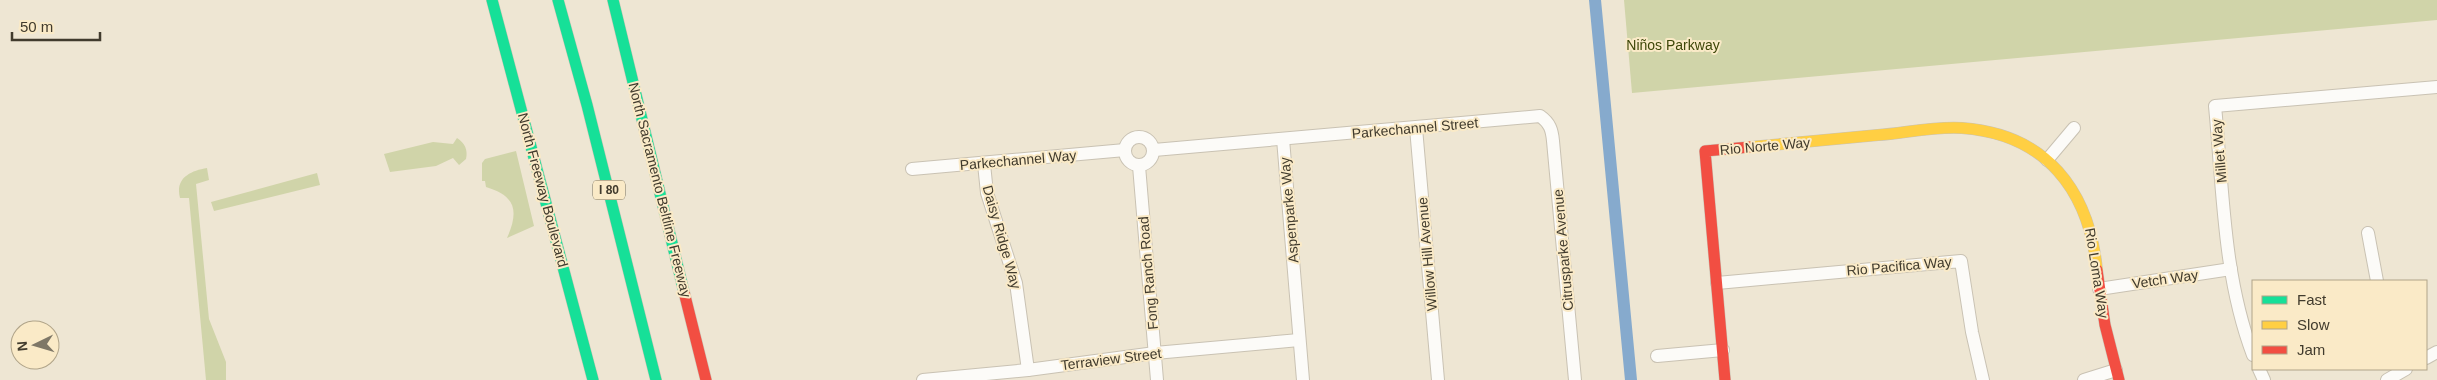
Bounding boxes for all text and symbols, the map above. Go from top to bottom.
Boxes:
scale bar [12,10,100,42]
text: 50 m [20,18,53,35]
park label: Niños Parkway [1626,37,1720,53]
street label: North Sacramento Beltline Freeway [626,81,694,299]
street label: North Freeway Boulevard [515,111,571,269]
street label: Parkechannel Street [1351,114,1479,141]
street label: Millet Way [2208,118,2230,184]
street label: Rio Norte Way [1719,134,1811,158]
street label: Parkechannel Way [959,147,1077,173]
street label: Aspenparke Way [1276,156,1302,264]
road number: I 80 [593,180,625,200]
street label: Daisy Ridge Way [980,183,1024,291]
street label: Citrusparke Avenue [1550,188,1576,311]
street label: Willow Hill Avenue [1414,196,1440,312]
street label: Fong Ranch Road [1135,216,1161,330]
street label: Rio Loma Way [2082,227,2112,319]
street label: Rio Pacifica Way [1846,253,1952,279]
street label: Vetch Way [2131,266,2199,292]
legend [2252,280,2427,370]
text: Fast [2297,291,2327,308]
text: Slow [2297,316,2330,333]
north arrow [10,320,60,370]
text: N [14,340,30,352]
text: Jam [2297,341,2325,358]
street label: Terraview Street [1060,345,1162,373]

